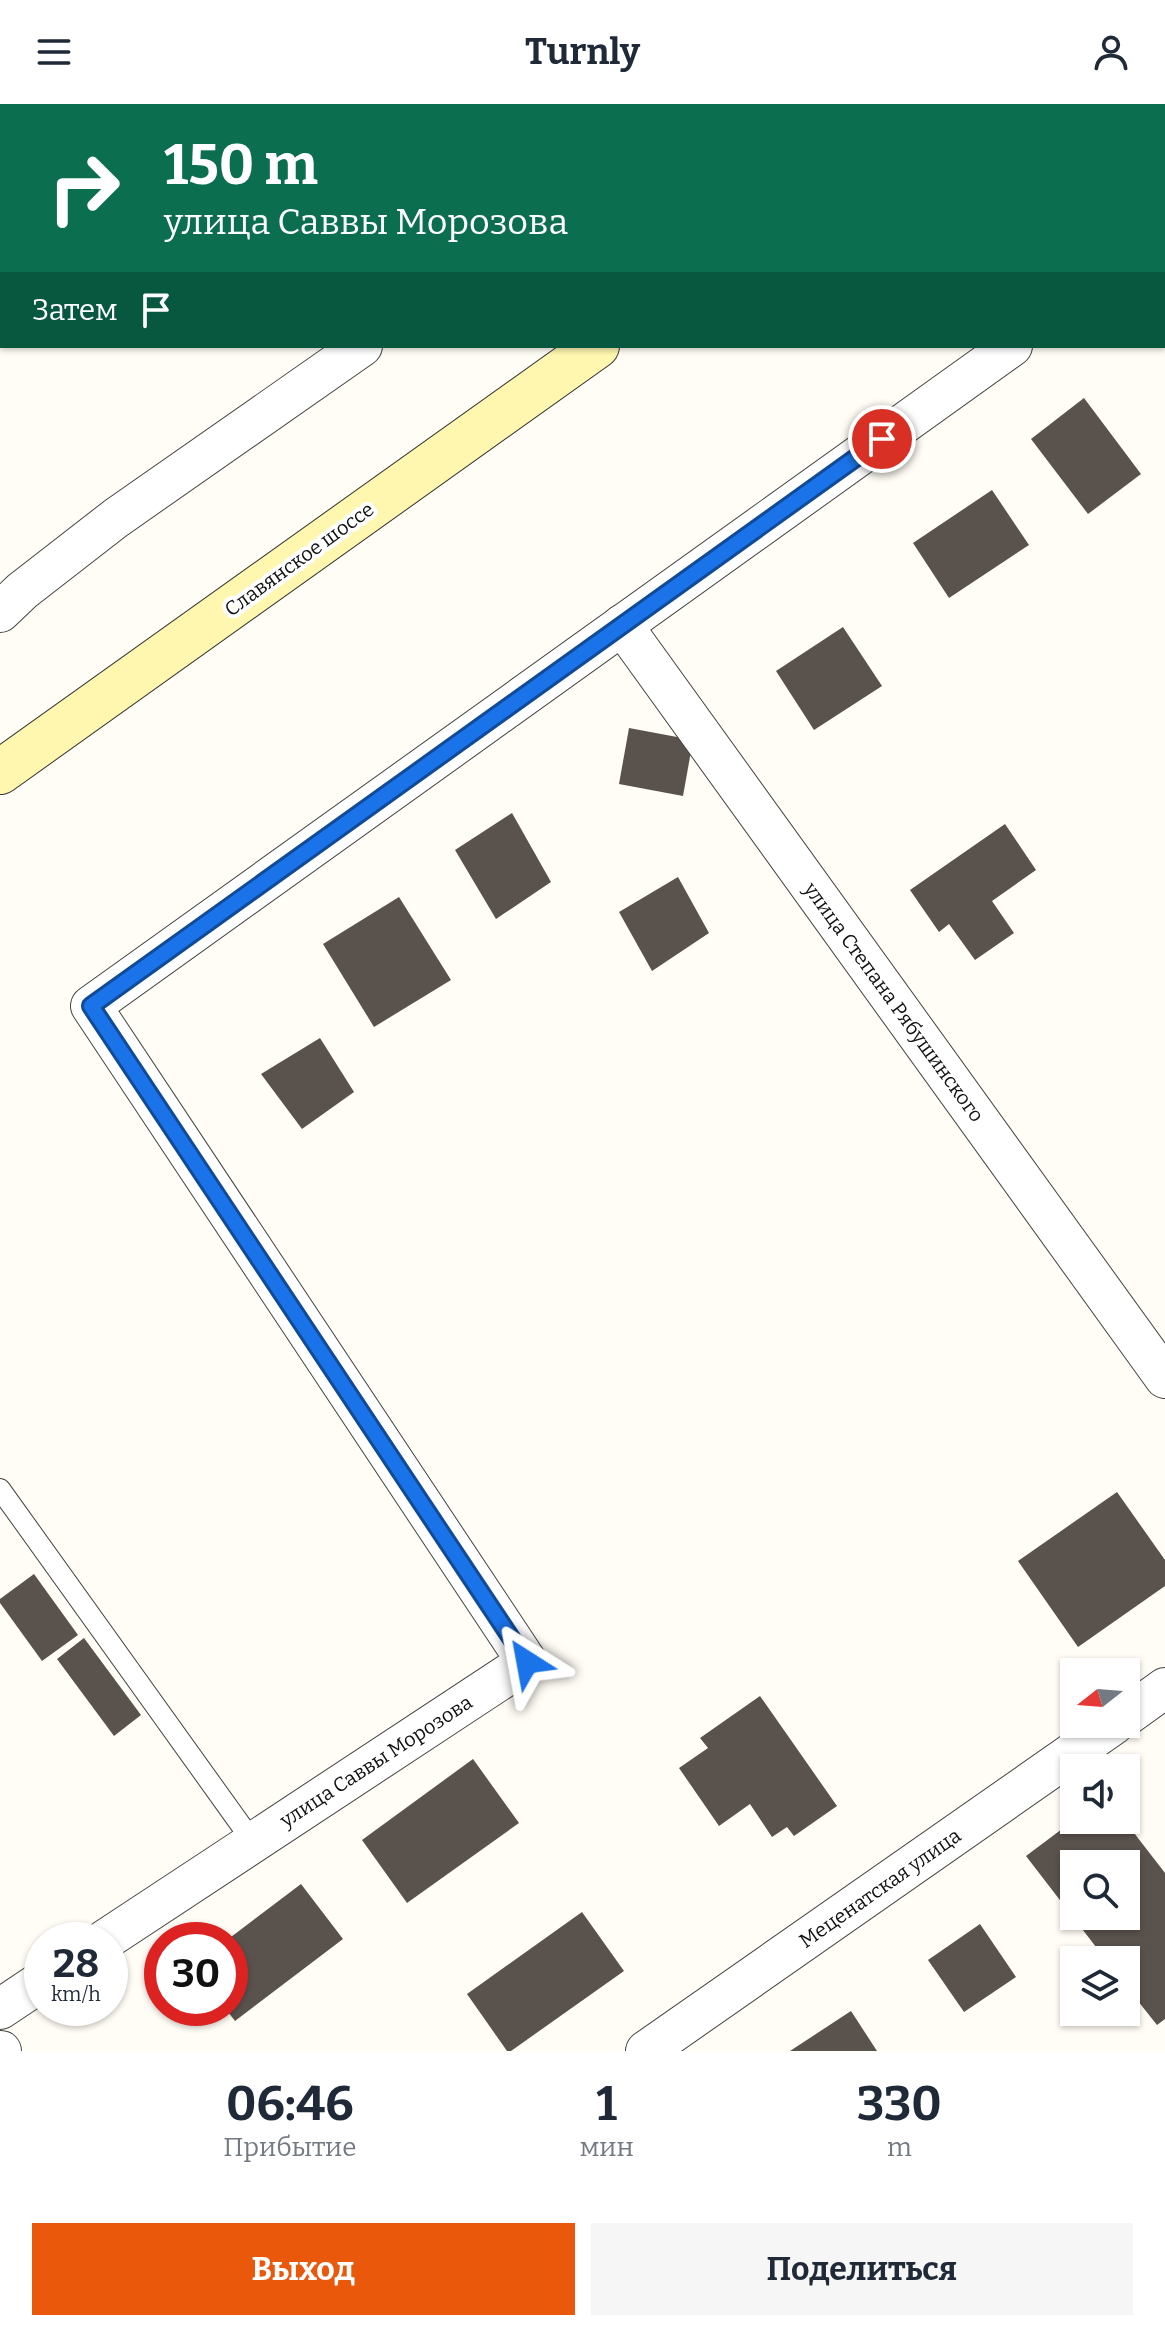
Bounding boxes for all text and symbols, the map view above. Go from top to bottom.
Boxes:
icon: menu [32,30,76,74]
text: Turnly [525,30,640,74]
icon: person [1089,30,1133,74]
text: 150 m [164,132,318,199]
icon: right [32,136,136,240]
text: улица Саввы Морозова [164,200,568,244]
icon: arrive [134,288,178,332]
text: Затем [32,292,118,328]
pin [848,405,916,473]
icon: arrive [860,417,904,461]
street label: Славянское шоссе [220,497,378,621]
street label: улица Степана Рябушинского [798,877,989,1126]
position arrow [485,1620,569,1704]
north arrow [1060,1658,1140,1738]
map controls [1060,1658,1140,2026]
street label: улица Саввы Морозова [274,1690,477,1833]
button: sound [1060,1754,1140,1834]
street label: Меценатская улица [795,1823,965,1953]
button: search [1060,1850,1140,1930]
speed limit sign: 30 [144,1922,248,2026]
text: 28 [53,1940,99,1988]
button: layers [1060,1946,1140,2026]
text: km/h [51,1982,101,2006]
text: 06:46 [226,2075,354,2133]
text: 1 [596,2075,617,2133]
text: 330 [857,2075,942,2133]
text: Прибытие [223,2132,356,2163]
text: мин [580,2132,634,2163]
text: m [887,2132,912,2163]
button: Выход [32,2223,575,2315]
button: Поделиться [591,2223,1133,2315]

